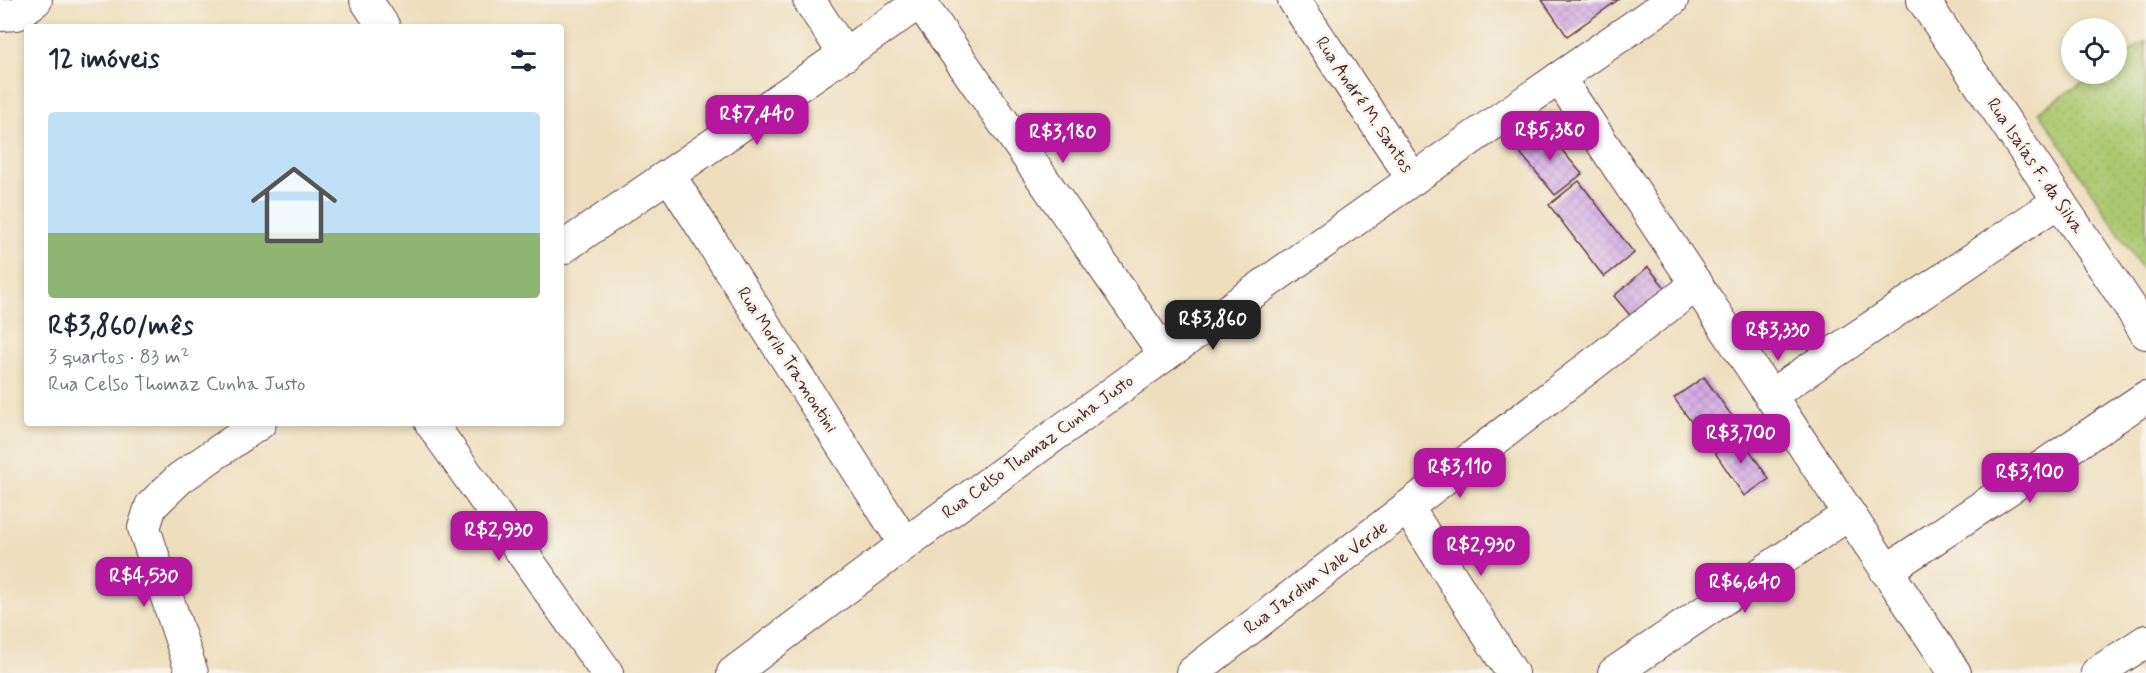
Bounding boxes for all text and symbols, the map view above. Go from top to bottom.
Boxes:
map controls [2061,18,2127,84]
button: locate [2061,18,2127,84]
street label: Rua André M. Santos [1309,32,1419,178]
text: 12 imóveis [48,43,160,77]
icon: filters [507,44,540,77]
street label: Rua Isaías F. da Silva [1981,94,2089,239]
pin: R$7,440 [702,95,812,146]
text: R$7,440 [720,101,795,128]
pin: R$5,380 [1495,111,1605,162]
pin: R$3,180 [1008,113,1118,164]
text: R$5,380 [1515,117,1585,144]
text: R$3,180 [1029,119,1097,146]
icon: home [240,151,348,259]
street label: Rua Morilo Tramontini [731,283,843,437]
pin: R$3,860 [1158,300,1268,351]
text: R$3,860 [1179,306,1247,333]
text: R$3,860/mês [48,310,193,344]
pin: R$3,330 [1723,311,1833,362]
text: R$3,330 [1746,317,1810,344]
text: 3 quartos · 83 m² [48,344,189,371]
street label: Rua Celso Thomaz Cunha Justo [937,369,1139,525]
text: Rua Celso Thomaz Cunha Justo [48,371,306,398]
pin: R$3,700 [1686,414,1796,465]
text: R$3,700 [1706,420,1776,447]
pin: R$3,110 [1405,448,1515,499]
pin: R$3,100 [1975,453,2085,504]
text: R$3,110 [1428,454,1492,481]
text: R$3,100 [1996,459,2064,486]
pin: R$2,930 [444,511,554,562]
street label: Rua Jardim Vale Verde [1239,516,1393,640]
text: R$2,930 [465,517,533,544]
pin: R$2,930 [1426,526,1536,577]
text: R$2,930 [1447,532,1515,559]
pin: R$4,530 [89,557,199,608]
text: R$4,530 [109,563,179,590]
pin: R$6,640 [1690,563,1800,614]
text: R$6,640 [1709,569,1781,596]

